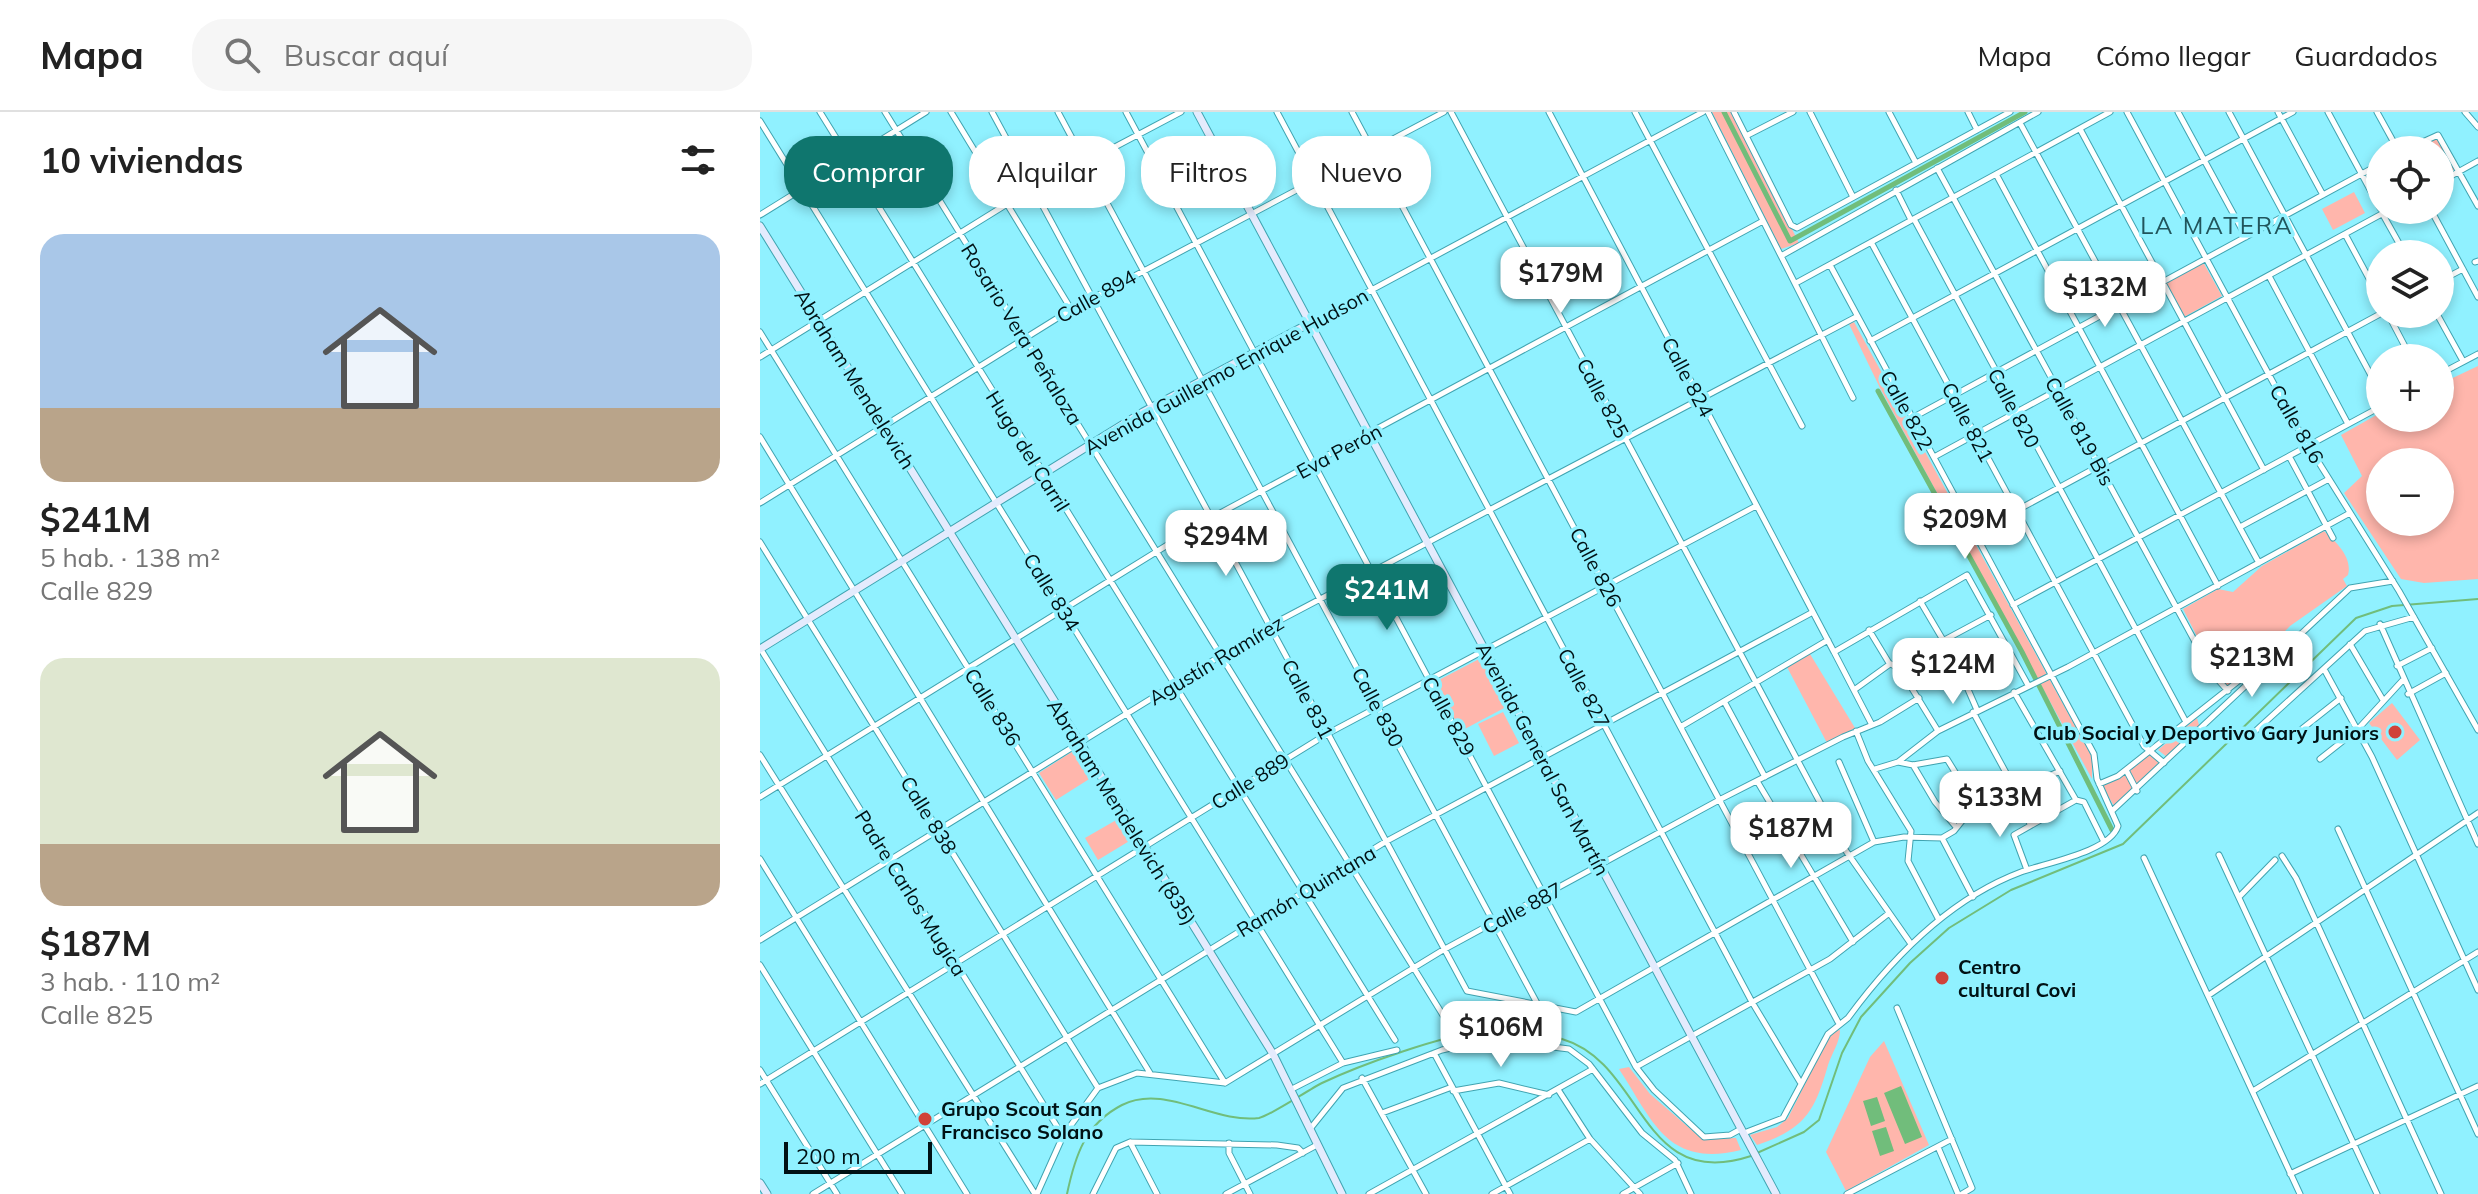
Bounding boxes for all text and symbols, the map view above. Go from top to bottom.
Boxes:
search box [192,19,752,91]
text: Mapa [40,31,144,79]
icon: search [220,33,264,77]
text: Buscar aquí [284,36,448,74]
text: Mapa [1977,38,2052,73]
text: Cómo llegar [2096,38,2250,73]
text: Guardados [2294,38,2438,73]
chip: Comprar [784,136,953,208]
chip: Alquilar [969,136,1125,208]
chip: Filtros [1141,136,1276,208]
chip: Nuevo [1292,136,1431,208]
map controls [2366,136,2454,536]
button: locate [2366,136,2454,224]
icon: filters [676,138,720,182]
text: 10 viviendas [40,139,243,182]
district label: LA MATERA [2140,210,2294,240]
street label: Rosario Vera Peñaloza [956,239,1088,429]
button: layers [2366,240,2454,328]
pin: $179M [1505,247,1617,315]
text: $179M [1518,256,1604,289]
pin: $132M [2049,261,2161,329]
street label: Calle 894 [1052,264,1140,328]
text: $132M [2062,270,2148,303]
street label: Avenida Guillermo Enrique Hudson [1080,282,1372,460]
street label: Abraham Mendelevich [789,284,921,474]
icon: home [308,286,452,430]
street label: Calle 824 [1657,333,1719,421]
button: + [2366,344,2454,432]
street label: Calle 825 [1572,354,1634,442]
street label: Calle 820 [1983,364,2045,452]
street label: Calle 822 [1875,366,1939,454]
street label: Calle 819 Bis [2040,372,2120,490]
street label: Calle 821 [1937,378,1999,466]
street label: Calle 816 [2264,380,2330,468]
street label: Hugo del Carril [981,386,1075,516]
street label: Eva Perón [1292,418,1386,484]
button: − [2366,448,2454,536]
pin: $209M [1909,493,2021,561]
text: $241M [40,498,151,541]
text: $209M [1922,502,2008,535]
pin: $294M [1170,510,1282,578]
text: $294M [1183,519,1269,552]
street label: Calle 826 [1565,523,1627,611]
text: 5 hab. · 138 m² [40,541,220,574]
street label: Calle 834 [1018,548,1086,636]
pin: $241M [1331,564,1443,632]
text: $241M [1344,573,1430,606]
text: Calle 829 [40,574,153,607]
street label: Agustín Ramírez [1144,610,1288,710]
pin: $213M [2196,631,2308,699]
street label: Avenida General San Martín [1471,638,1615,880]
pin: $124M [1897,638,2009,706]
text: $213M [2209,640,2295,673]
street label: Calle 827 [1553,644,1615,732]
text: $124M [1910,647,1996,680]
street label: Calle 831 [1277,655,1339,743]
street label: Calle 836 [959,663,1027,751]
street label: Calle 830 [1347,663,1409,751]
street label: Calle 829 [1417,672,1481,760]
street label: Abraham Mendelevich (835) [1042,695,1202,929]
icon: home [308,710,452,854]
place label: Club Social y Deportivo Gary Juniors [2033,720,2379,745]
marker: Club Social y Deportivo Gary Juniors [2386,723,2404,741]
street label: Calle 889 [1206,747,1294,815]
street label: Calle 838 [895,771,963,859]
pin: $133M [1944,771,2056,839]
text: $133M [1957,780,2043,813]
pin: $187M [1735,802,1847,870]
street label: Padre Carlos Mugica [850,805,972,981]
text: $187M [1748,811,1834,844]
street label: Ramón Quintana [1232,840,1380,942]
street label: Calle 887 [1478,877,1566,939]
text: $187M [40,922,151,965]
place label: Centro cultural Covi [1958,954,2076,1002]
text: 3 hab. · 110 m² [40,965,220,998]
marker: Centro cultural Covi [1933,969,1951,987]
text: Calle 825 [40,998,153,1031]
pin: $106M [1445,1001,1557,1069]
text: $106M [1458,1010,1544,1043]
place label: Grupo Scout San Francisco Solano [941,1096,1103,1144]
marker: Grupo Scout San Francisco Solano [916,1110,934,1128]
scale bar [784,1138,932,1174]
text: 200 m [796,1142,861,1170]

